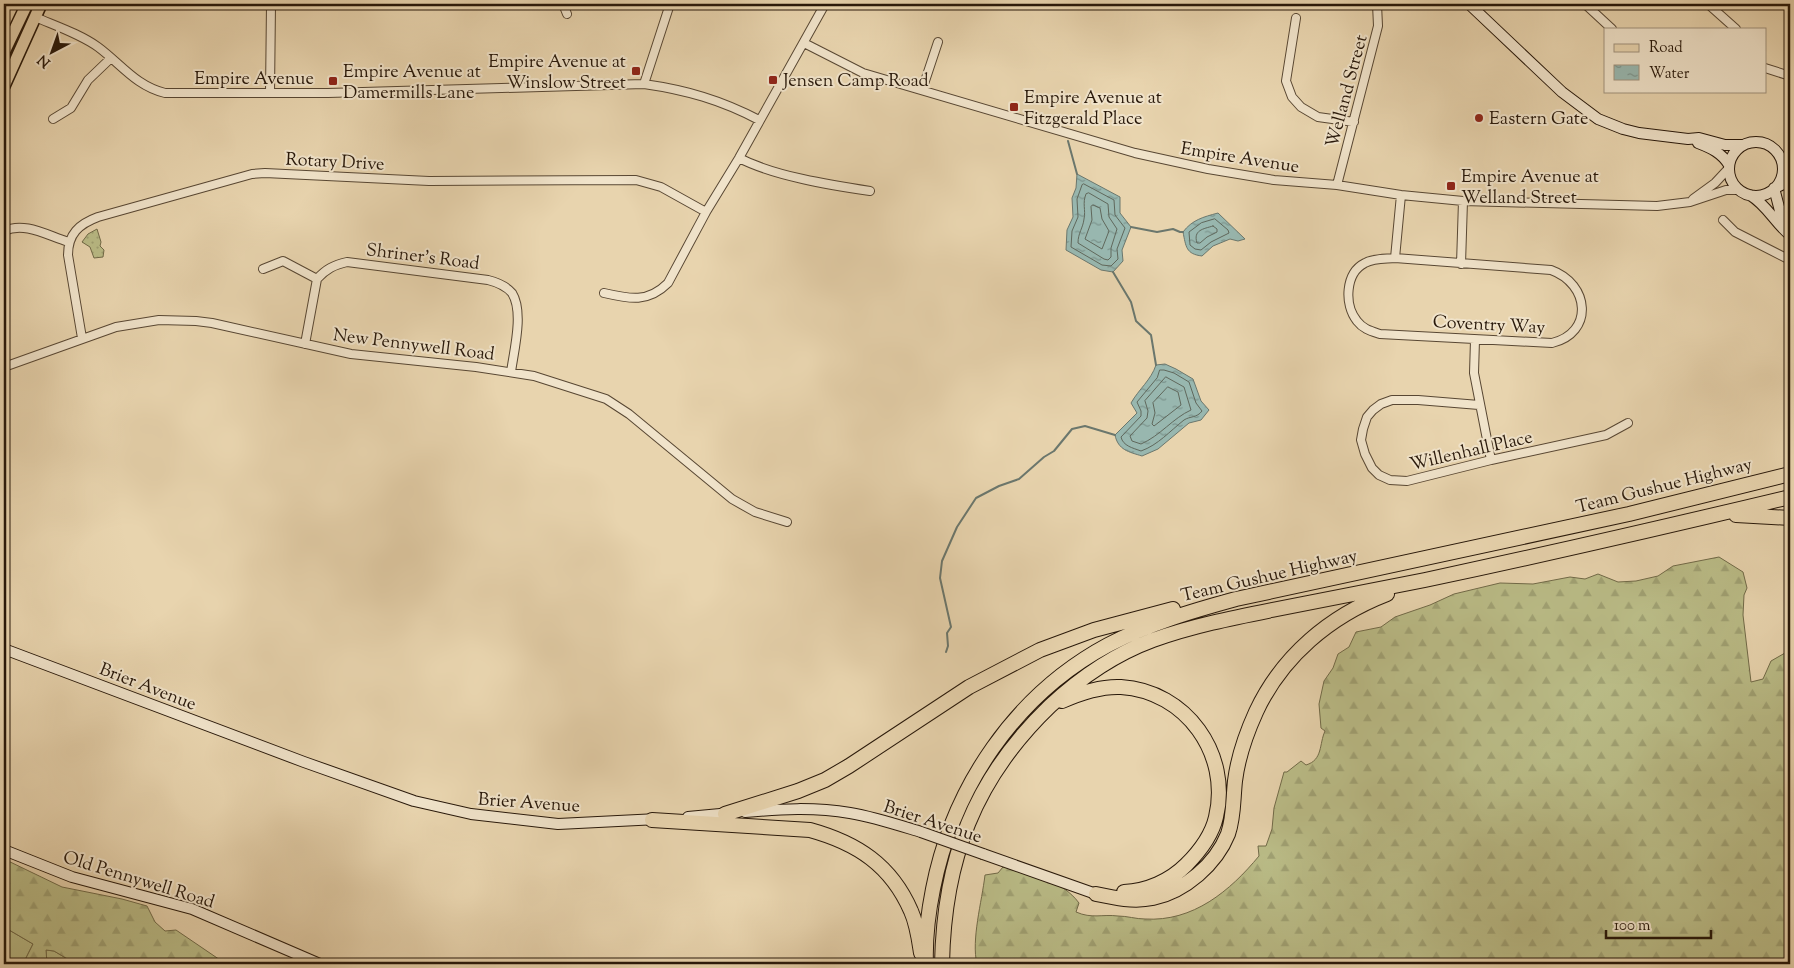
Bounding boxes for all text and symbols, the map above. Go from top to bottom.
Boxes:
north arrow [28,28,78,78]
legend [1604,28,1766,92]
street label: Welland Street [1320,32,1375,151]
text: Road [1649,38,1683,59]
text: N [34,49,56,72]
place label: Empire Avenue at Winslow Street [488,50,626,97]
place label: Empire Avenue at Damermills Lane [343,60,481,107]
text: Water [1649,64,1690,85]
marker: Empire Avenue at Winslow Street [630,65,642,77]
street label: Empire Avenue [194,67,314,93]
place label: Jensen Camp Road [782,69,929,95]
marker: Jensen Camp Road [767,74,779,86]
marker: Empire Avenue at Damermills Lane [327,75,339,87]
place label: Empire Avenue at Fitzgerald Place [1024,86,1162,133]
marker: Empire Avenue at Fitzgerald Place [1008,101,1020,113]
place label: Eastern Gate [1489,107,1588,133]
marker: Eastern Gate [1473,112,1485,124]
street label: Empire Avenue [1179,137,1301,181]
street label: Rotary Drive [285,147,385,179]
place label: Empire Avenue at Welland Street [1461,165,1599,212]
marker: Empire Avenue at Welland Street [1445,180,1457,192]
street label: Shriner's Road [365,238,481,278]
street label: Coventry Way [1432,310,1546,342]
street label: New Pennywell Road [331,323,496,369]
street label: Willenhall Place [1407,425,1535,479]
street label: Team Gushue Highway [1574,452,1755,521]
street label: Team Gushue Highway [1179,544,1360,610]
street label: Brier Avenue [95,657,200,718]
street label: Brier Avenue [477,787,581,821]
street label: Brier Avenue [880,795,985,851]
street label: Old Pennywell Road [59,845,217,916]
scale bar [1606,908,1712,940]
text: 100 m [1614,916,1651,937]

